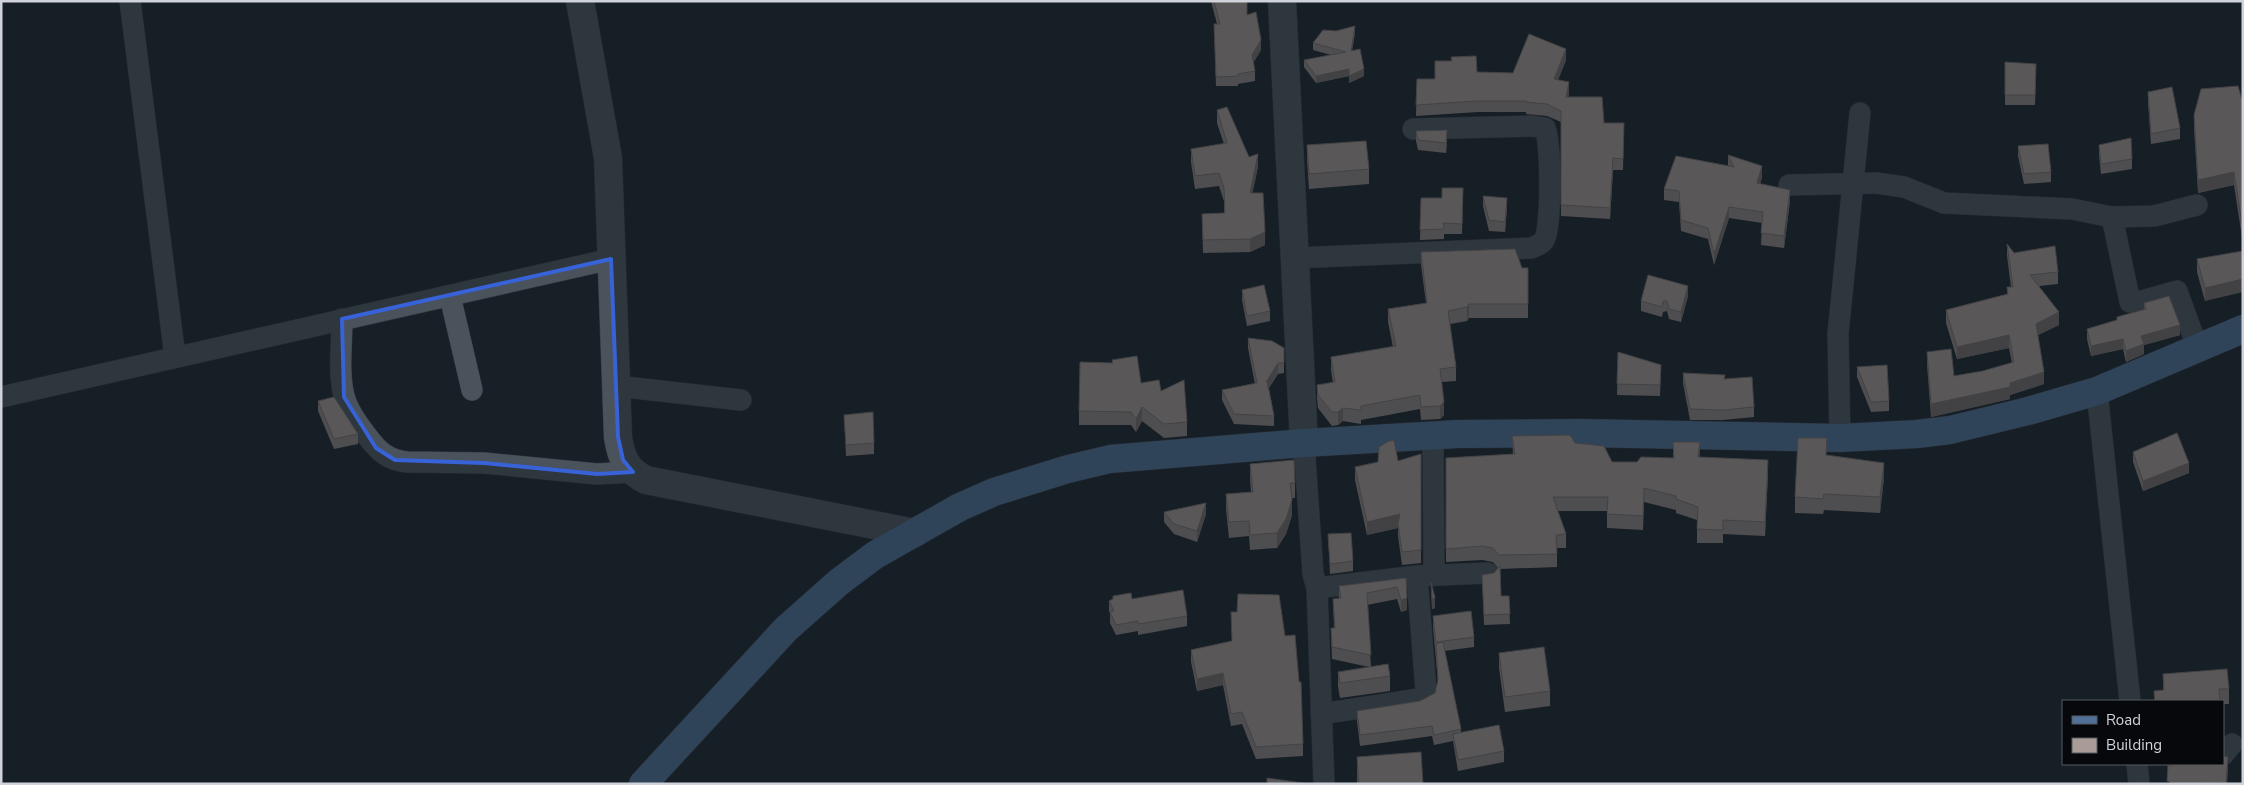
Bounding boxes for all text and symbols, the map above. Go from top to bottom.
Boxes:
legend [2062,700,2224,765]
text: Road [2106,710,2141,730]
text: Building [2106,735,2162,755]

